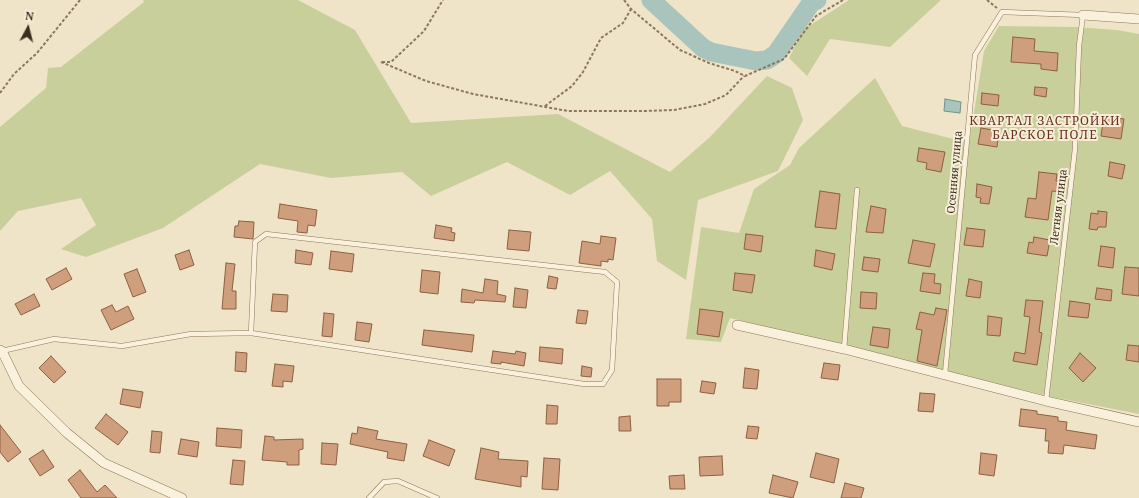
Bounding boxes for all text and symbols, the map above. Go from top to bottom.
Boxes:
north arrow [8,8,48,48]
text: N [24,8,35,24]
district label: КВАРТАЛ ЗАСТРОЙКИ БАРСКОЕ ПОЛЕ [969,115,1121,143]
street label: Осенняя улица [945,130,965,214]
street label: Летняя улица [1048,168,1070,246]

